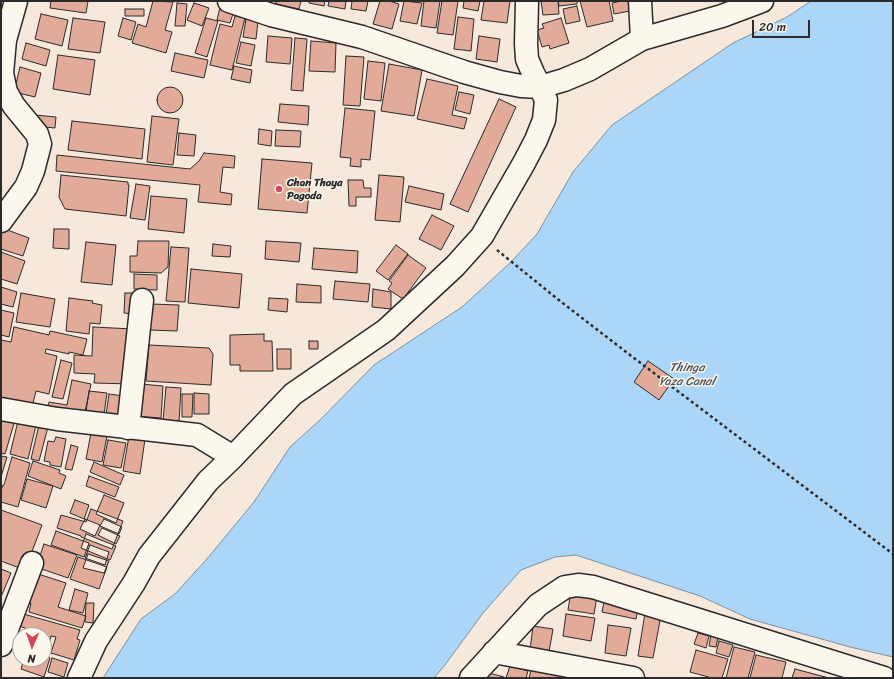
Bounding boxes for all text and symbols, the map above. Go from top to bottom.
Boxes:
scale bar [754,12,812,38]
text: 20 m [759,16,786,38]
place label: Chan Thaya Pagoda [287,176,343,202]
marker: Chan Thaya Pagoda [274,184,284,194]
water label: Thinga Yaza Canal [659,361,715,389]
north arrow [12,627,52,667]
text: N [27,649,36,668]

